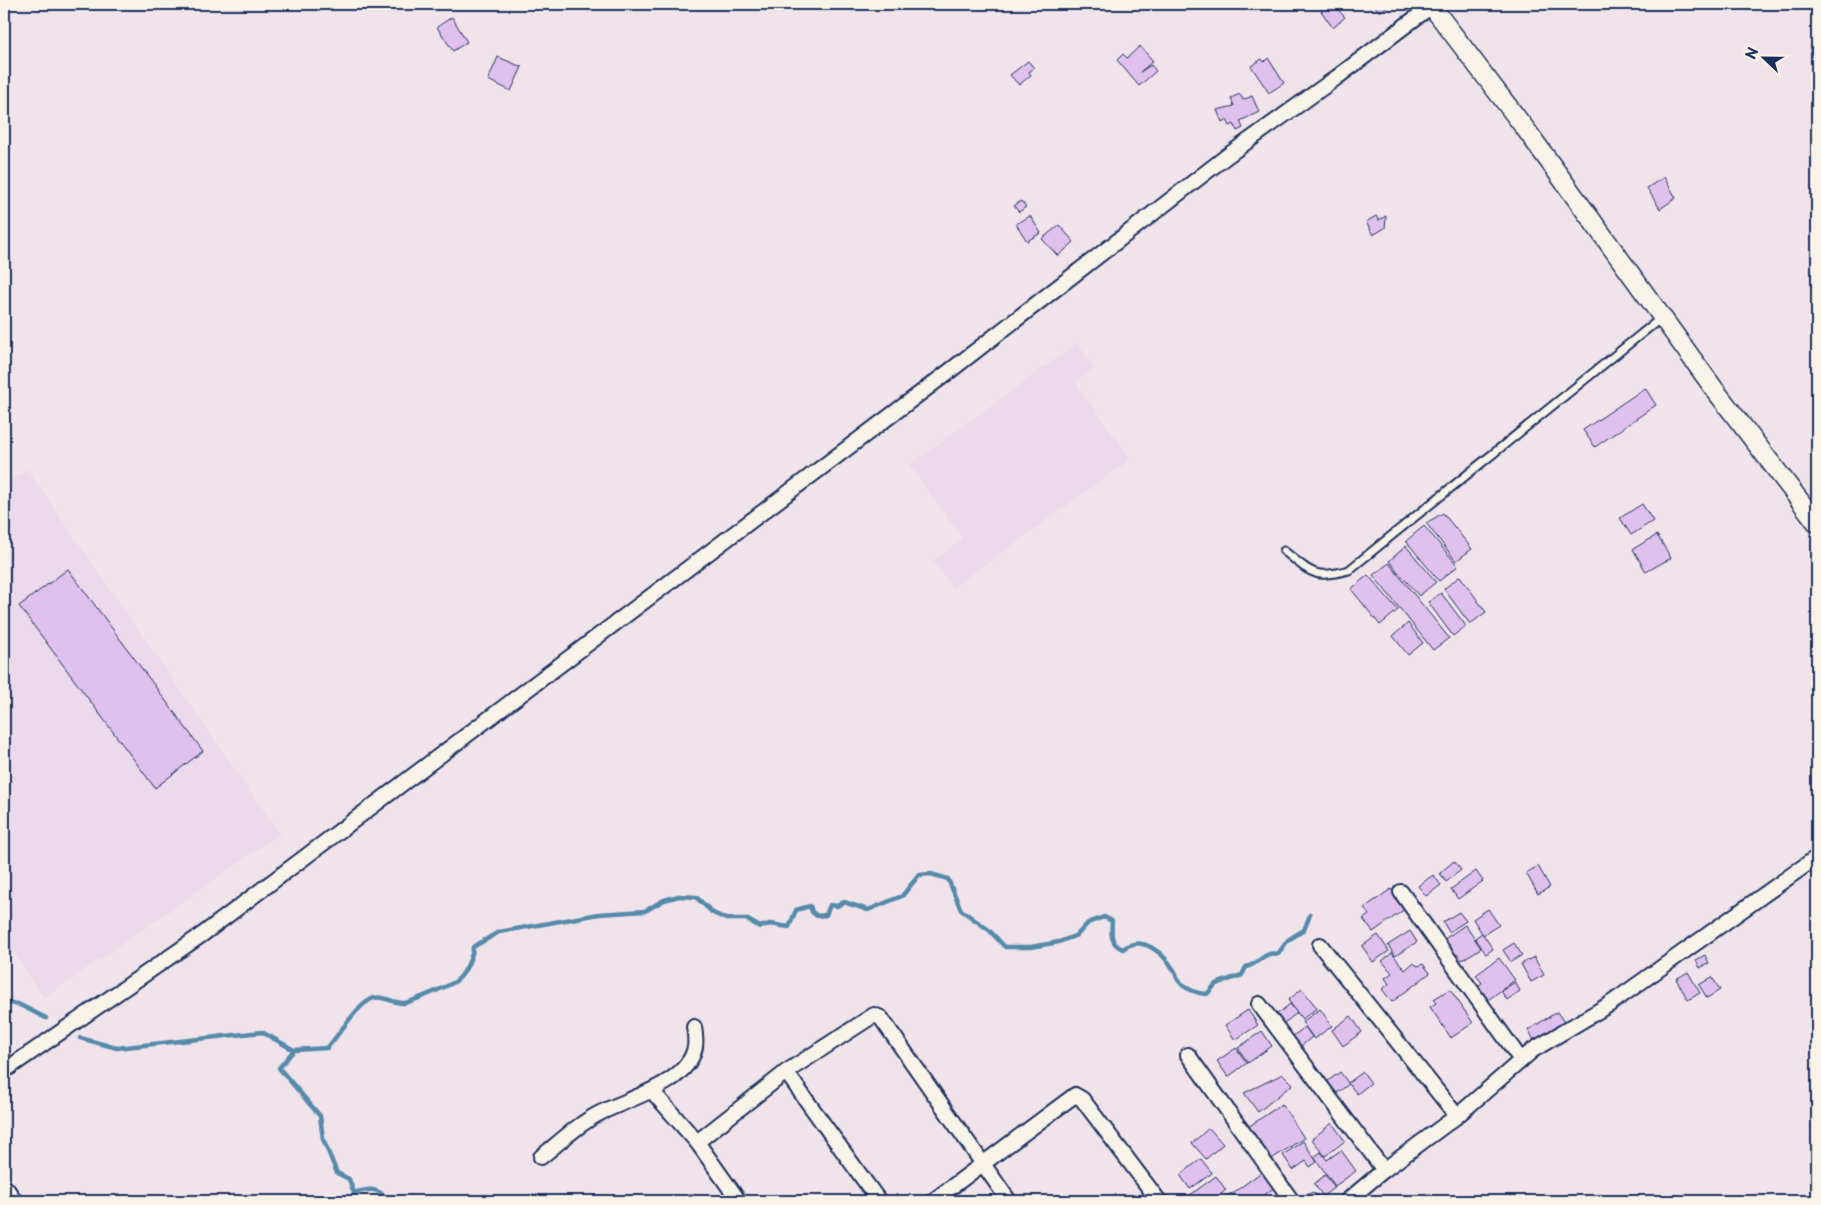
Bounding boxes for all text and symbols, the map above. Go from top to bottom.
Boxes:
north arrow [1738,32,1788,82]
text: N [1740,44,1763,62]

